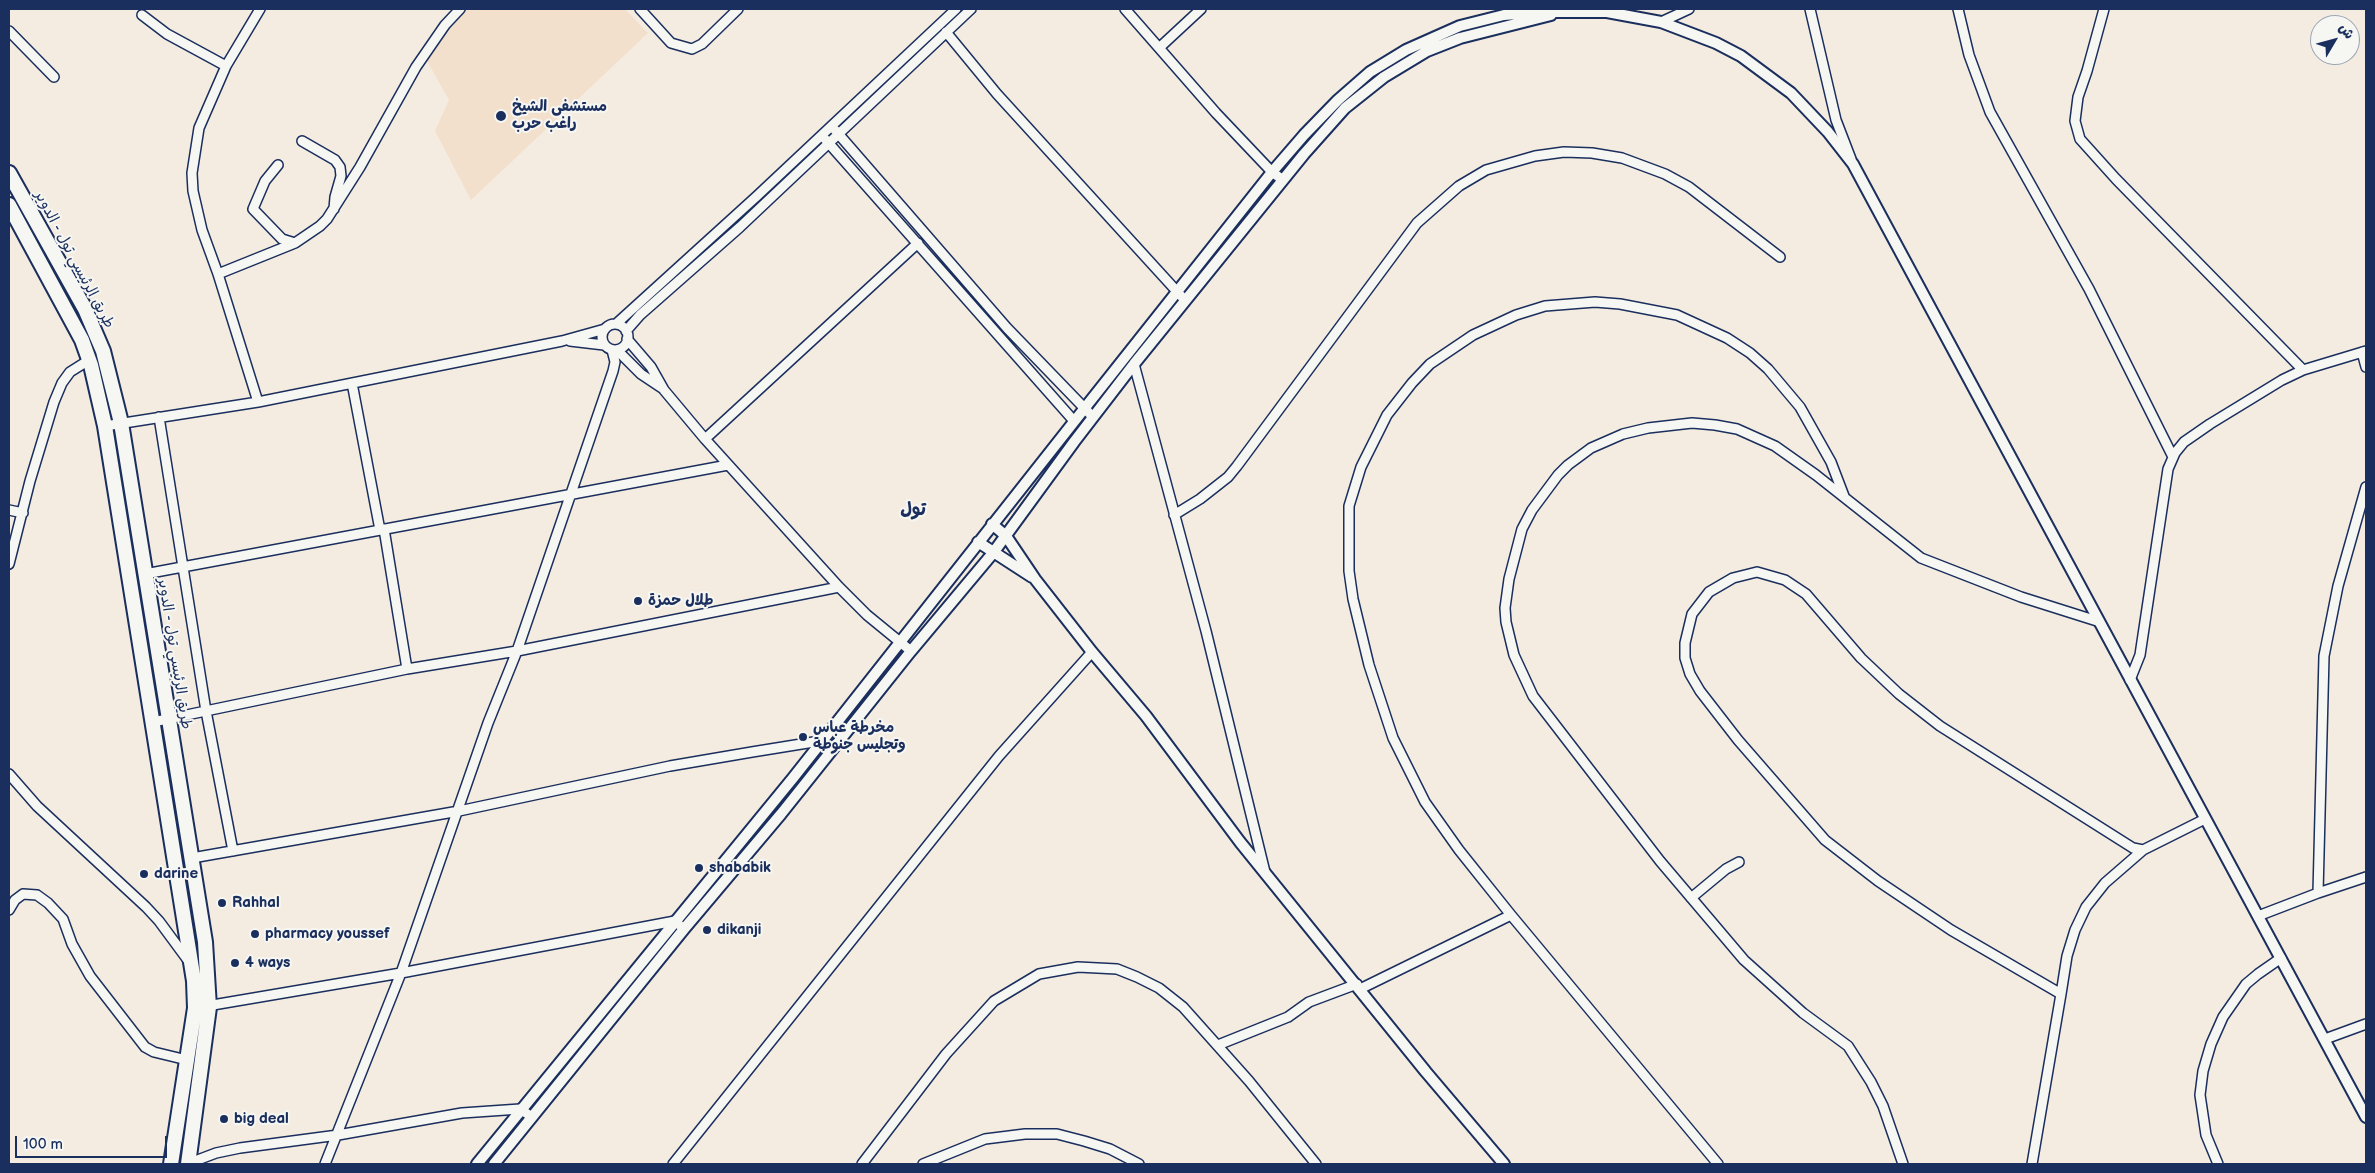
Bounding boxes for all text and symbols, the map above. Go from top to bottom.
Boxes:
north arrow [2310,15,2360,65]
text: ش [2335,20,2358,43]
place label: مستشفى الشيخ راغب حرب [512,98,607,133]
marker: مستشفى الشيخ راغب حرب [494,109,508,123]
street label: طريق الرئيسي تول - الدوير [30,188,118,332]
district label: تول [900,499,926,521]
street label: طريق الرئيسي تول - الدوير [153,577,195,731]
place label: طلال حمزة [648,592,713,610]
marker: طلال حمزة [632,595,644,607]
place label: مخرطة عباس وتجليس جنوطة [813,719,906,754]
marker: مخرطة عباس وتجليس جنوطة [797,731,809,743]
place label: shababik [709,859,771,877]
marker: shababik [693,862,705,874]
place label: darine [154,865,198,883]
marker: darine [138,868,150,880]
place label: Rahhal [232,894,280,912]
marker: Rahhal [216,897,228,909]
place label: dikanji [717,921,762,939]
marker: dikanji [701,924,713,936]
place label: pharmacy youssef [265,925,390,943]
marker: pharmacy youssef [249,928,261,940]
place label: 4 ways [245,954,290,972]
marker: 4 ways [229,957,241,969]
place label: big deal [234,1110,289,1128]
marker: big deal [218,1113,230,1125]
scale bar [18,1126,170,1158]
text: 100 m [23,1135,63,1154]

